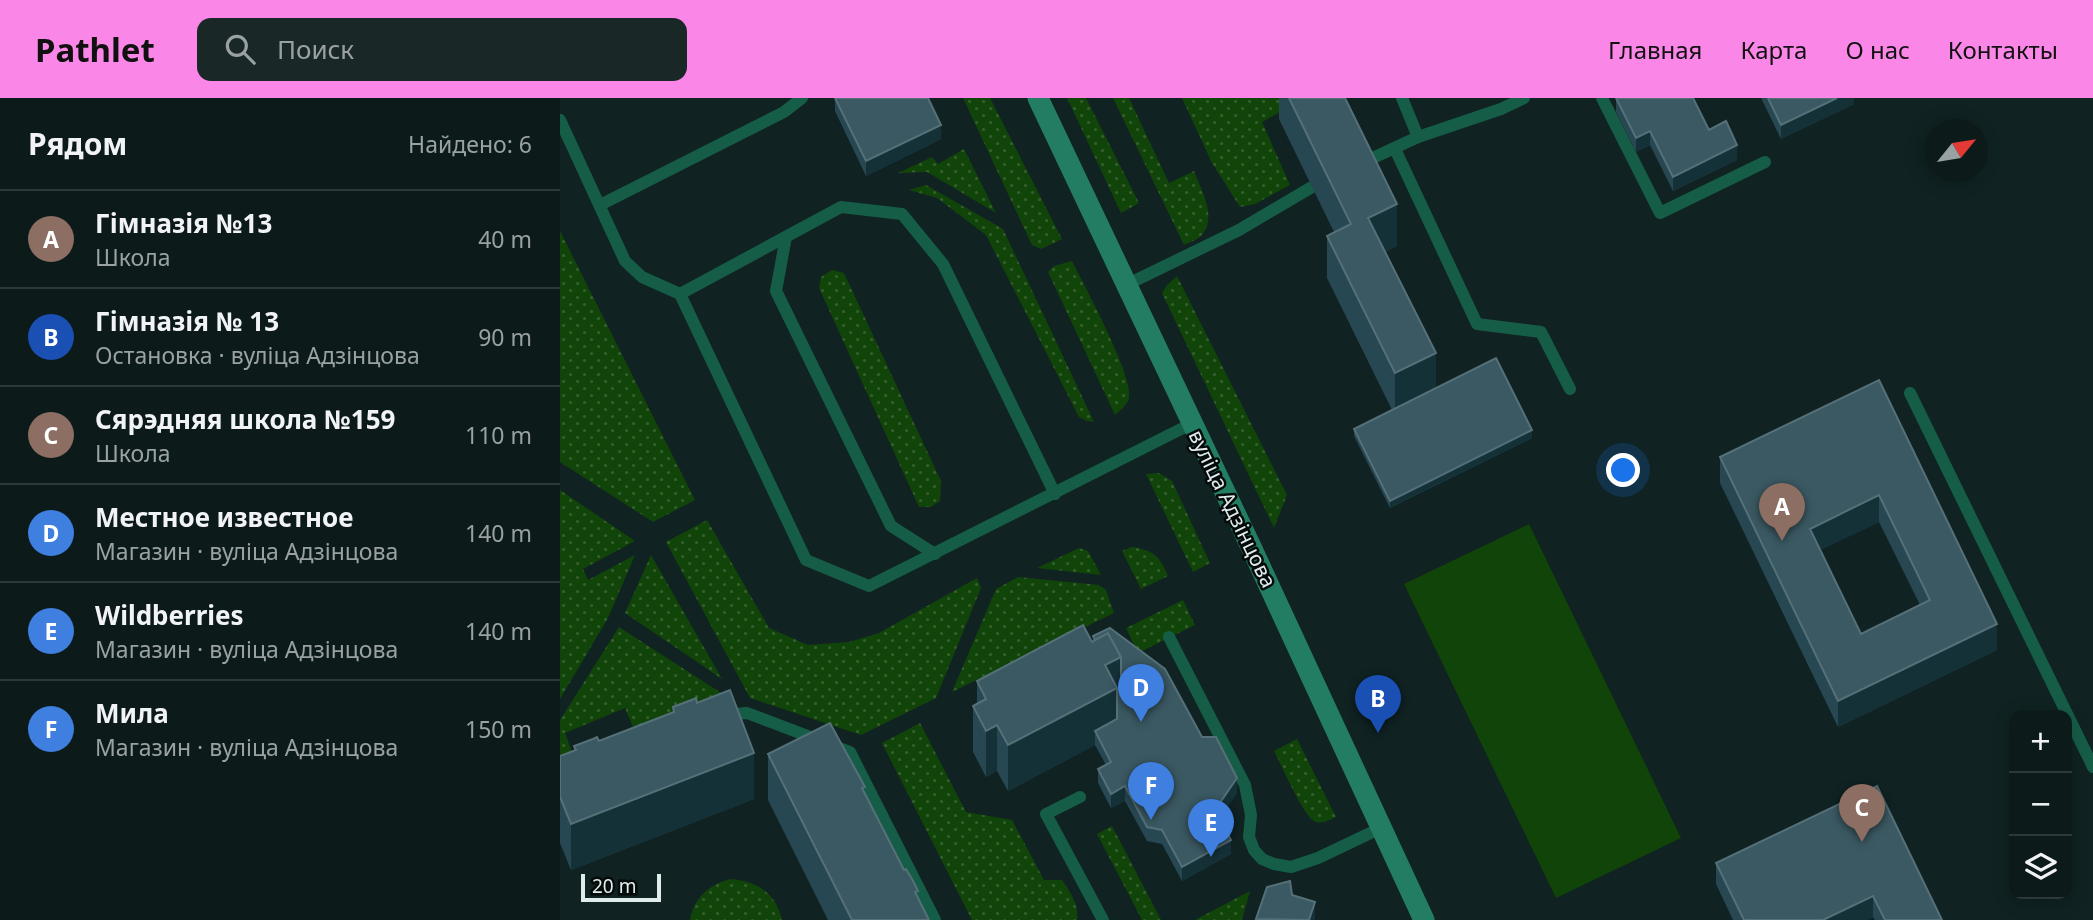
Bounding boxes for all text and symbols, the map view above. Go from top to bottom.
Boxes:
search box [197,18,687,81]
text: Pathlet [35,27,155,72]
icon: search [221,30,259,68]
text: Поиск [277,31,354,67]
text: Главная [1608,33,1702,66]
text: Карта [1740,33,1807,66]
text: О нас [1845,33,1910,66]
text: Контакты [1948,33,2058,66]
north arrow [1925,119,1988,182]
text: Рядом [28,123,127,164]
text: Найдено: 6 [408,128,532,160]
text: Гімназія №13 [95,205,272,241]
text: A [43,223,59,255]
text: 40 m [478,223,532,255]
text: Школа [95,241,171,273]
text: Гімназія № 13 [95,303,279,339]
text: B [43,321,59,353]
text: 90 m [478,321,532,353]
text: Остановка · вуліца Адзінцова [95,339,420,371]
text: Сярэдняя школа №159 [95,401,395,437]
text: C [44,419,58,451]
text: 110 m [465,419,532,451]
street label: вуліца Адзінцова [1182,425,1283,592]
text: Школа [95,437,171,469]
your location [1606,453,1640,487]
pin: A [1759,483,1805,541]
text: Местное известное [95,499,353,535]
text: D [43,517,59,549]
text: 140 m [465,517,532,549]
text: Магазин · вуліца Адзінцова [95,535,398,567]
text: Wildberries [95,597,244,633]
text: E [45,615,57,647]
text: 140 m [465,615,532,647]
text: Магазин · вуліца Адзінцова [95,633,398,665]
pin: D [1118,664,1164,722]
pin: B [1355,675,1401,733]
text: Мила [95,695,169,731]
map controls [2009,710,2072,899]
button: + [2009,710,2072,773]
text: F [45,713,57,745]
text: 150 m [465,713,532,745]
text: Магазин · вуліца Адзінцова [95,731,398,763]
pin: F [1128,762,1174,820]
button: − [2009,773,2072,836]
pin: C [1839,784,1885,842]
pin: E [1188,799,1234,857]
button: layers [2009,836,2072,899]
scale bar [581,871,662,903]
text: 20 m [592,873,636,899]

